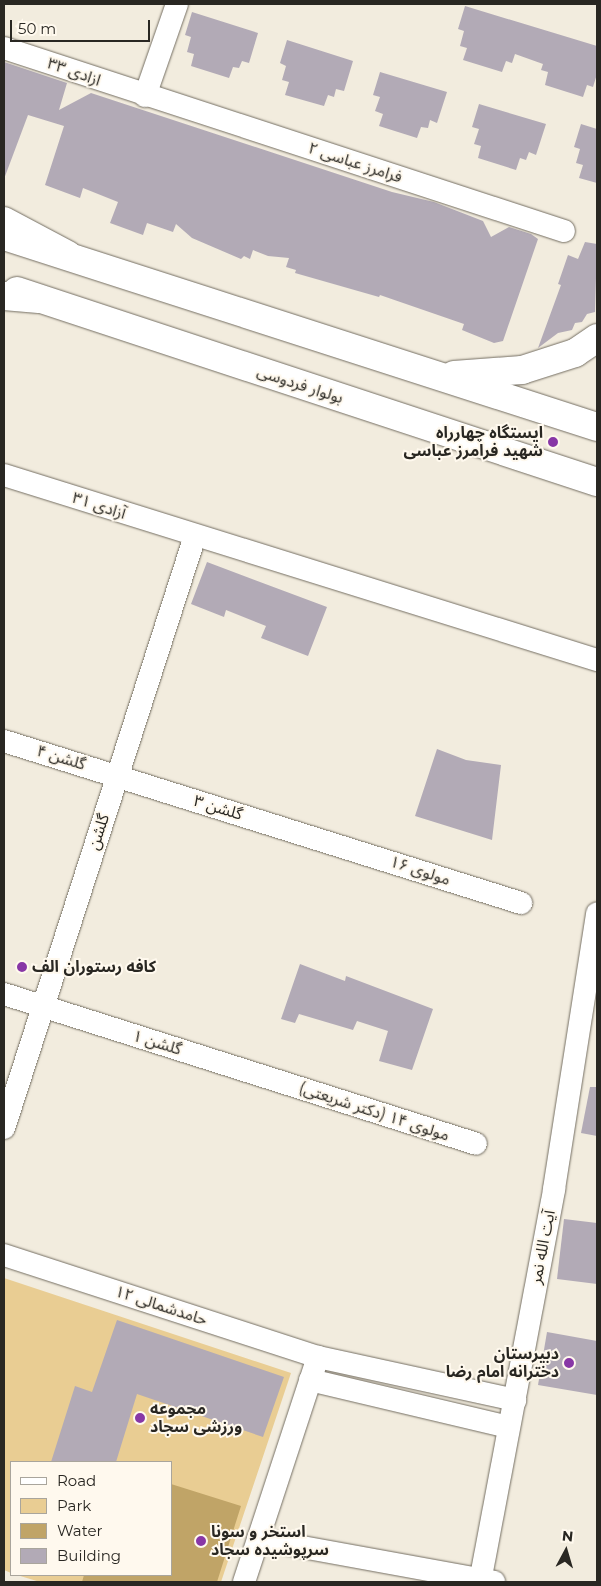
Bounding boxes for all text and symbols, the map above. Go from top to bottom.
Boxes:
scale bar [12,10,152,42]
text: 50 m [18,19,56,38]
street label: ازادی ۳۳ [45,54,103,90]
street label: فرامرز عباسی ۲ [306,139,404,187]
street label: بولوار فردوسی [254,362,346,408]
place label: ایستگاه چهارراه شهید فرامرز عباسی [403,423,543,461]
marker: ایستگاه چهارراه شهید فرامرز عباسی [547,436,559,448]
street label: آزادی ۳۱ [70,488,128,524]
street label: گلشن ۴ [34,742,88,774]
street label: گلشن ۳ [191,792,245,824]
street label: گلشن [84,812,114,852]
street label: مولوی ۱۶ [387,852,453,890]
place label: کافه رستوران الف [32,957,156,977]
marker: کافه رستوران الف [16,961,28,973]
street label: گلشن ۱ [130,1027,184,1059]
street label: مولوی ۱۴ (دکتر شریعتی) [296,1079,452,1145]
street label: آیت الله نمر [526,1208,560,1286]
street label: حامدشمالی ۱۲ [112,1282,210,1330]
place label: دبیرستان دخترانه امام رضا [446,1344,559,1382]
marker: دبیرستان دخترانه امام رضا [563,1357,575,1369]
place label: مجموعه ورزشی سجاد [150,1399,242,1437]
marker: مجموعه ورزشی سجاد [134,1412,146,1424]
legend [10,1461,172,1576]
text: Road [57,1471,96,1490]
text: Park [57,1496,91,1515]
text: Water [57,1521,103,1540]
place label: استخر و سونا سرپوشیده سجاد [211,1522,329,1560]
north arrow [541,1526,591,1576]
text: N [561,1527,574,1546]
marker: استخر و سونا سرپوشیده سجاد [195,1535,207,1547]
text: Building [57,1546,121,1565]

